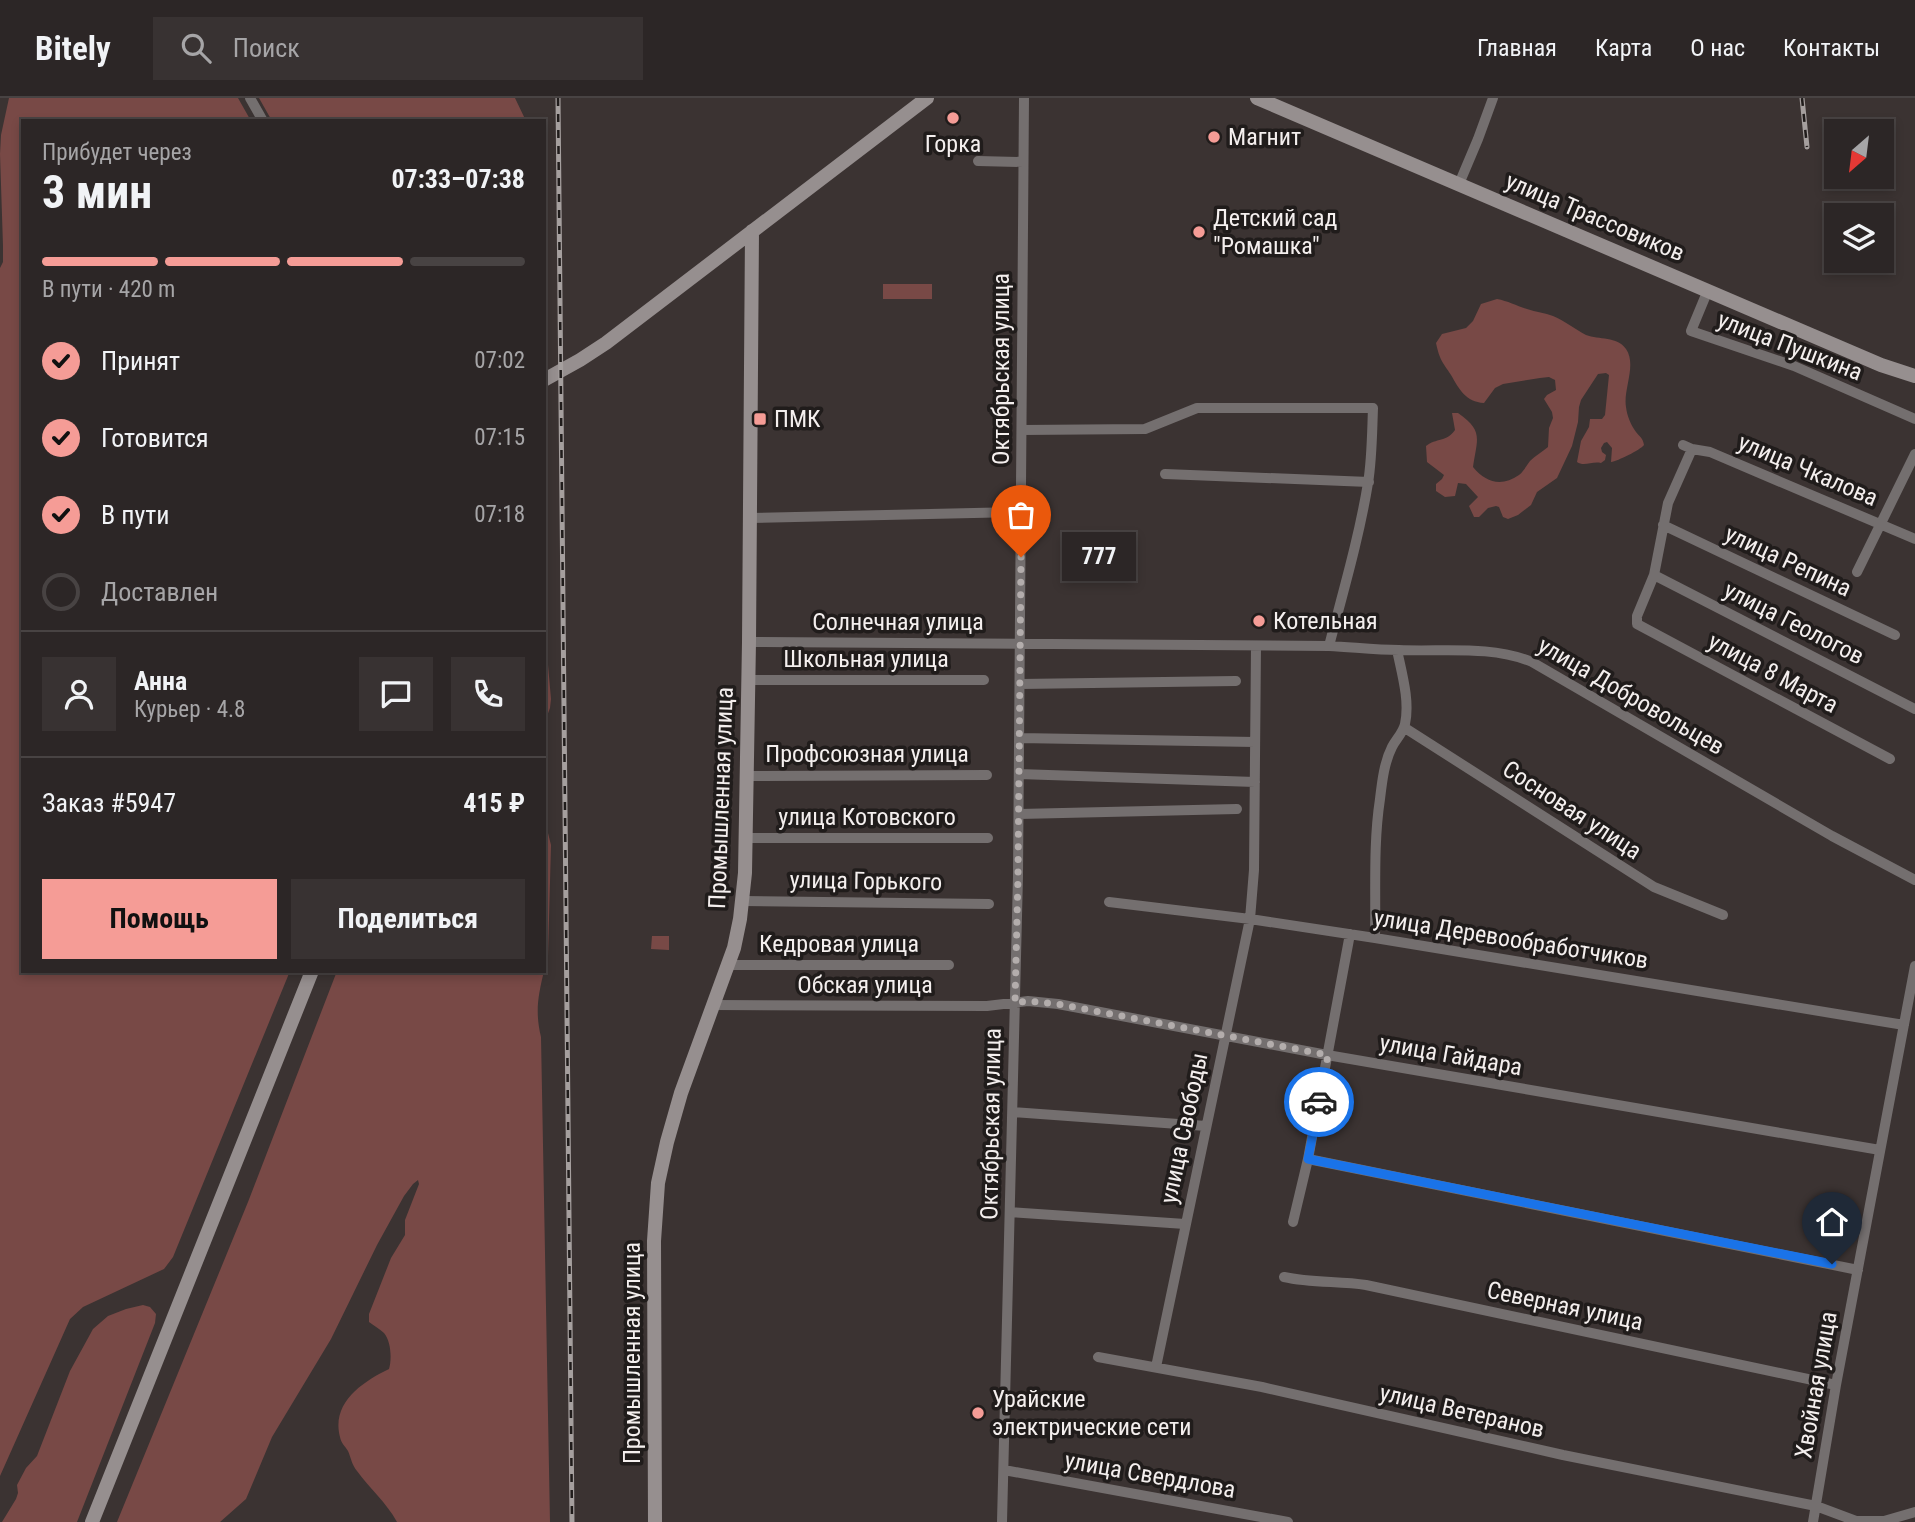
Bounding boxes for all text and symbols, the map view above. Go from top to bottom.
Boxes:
search box [153,17,643,80]
text: Bitely [35,29,111,68]
icon: search [177,29,215,67]
text: Поиск [233,33,300,63]
text: Главная [1477,34,1557,62]
text: Карта [1595,34,1652,62]
text: О нас [1690,34,1745,62]
text: Контакты [1783,34,1880,62]
marker: Горка [945,110,961,126]
north arrow [1824,119,1894,189]
map controls [1824,119,1894,273]
place label: Магнит [1228,123,1301,151]
marker: Магнит [1206,129,1222,145]
place label: Горка [925,130,981,158]
text: Прибудет через [42,139,192,166]
text: 07:33–07:38 [391,164,525,194]
text: 3 мин [42,165,152,219]
street label: улица Трассовиков [1501,167,1689,267]
button: layers [1824,203,1894,273]
place label: Детский сад "Ромашка" [1213,204,1337,260]
marker: Детский сад "Ромашка" [1191,224,1207,240]
street label: Октябрьская улица [987,273,1015,465]
text: В пути · 420 m [42,276,175,303]
street label: улица Пушкина [1714,306,1866,386]
icon: check [42,342,80,380]
text: Принят [101,346,180,376]
text: 07:02 [474,347,525,374]
place label: ПМК [774,405,821,433]
marker: ПМК [752,411,768,427]
icon: check [42,419,80,457]
text: Готовится [101,423,209,453]
text: 07:15 [474,424,525,451]
street label: улица Чкалова [1734,428,1882,512]
pin [991,485,1051,557]
icon: check [42,496,80,534]
icon: bag [1002,496,1040,534]
text: В пути [101,500,170,530]
text: 07:18 [474,501,525,528]
street label: улица Репина [1720,520,1856,602]
callout: 777 [1063,532,1136,582]
text: 777 [1082,543,1116,570]
street label: улица Геологов [1719,576,1869,670]
text: Доставлен [101,577,218,607]
place label: Котельная [1273,607,1377,635]
street label: Солнечная улица [812,608,984,636]
marker: Котельная [1251,613,1267,629]
street label: улица 8 Марта [1703,627,1843,719]
street label: улица Добровольцев [1533,631,1729,761]
street label: Школьная улица [783,645,949,673]
button: person [42,657,116,731]
button: chat [359,657,433,731]
button: phone [451,657,525,731]
text: Анна [134,666,187,696]
street label: Промышленная улица [703,687,739,909]
text: Курьер · 4.8 [134,696,245,723]
street label: Профсоюзная улица [765,740,969,768]
street label: Сосновая улица [1497,755,1647,865]
text: Заказ #5947 [42,788,176,818]
text: 415 ₽ [463,788,525,818]
street label: улица Котовского [778,803,956,831]
street label: улица Горького [790,866,942,896]
button: Помощь [42,879,277,959]
button: Поделиться [291,879,525,959]
street label: улица Деревообработчиков [1372,903,1650,975]
street label: Кедровая улица [759,930,919,958]
street label: Обская улица [797,971,933,999]
street label: Октябрьская улица [975,1028,1007,1220]
street label: улица Гайдара [1378,1029,1524,1081]
street label: улица Свободы [1154,1050,1214,1206]
courier [1284,1067,1354,1137]
icon: car [1300,1083,1338,1121]
pin [1802,1192,1862,1264]
icon: home [1813,1203,1851,1241]
street label: Промышленная улица [618,1242,646,1464]
street label: Северная улица [1484,1276,1646,1336]
street label: Хвойная улица [1789,1309,1843,1461]
street label: улица Ветеранов [1377,1378,1547,1444]
place label: Урайские электрические сети [992,1385,1191,1441]
marker: Урайские электрические сети [970,1405,986,1421]
street label: улица Свердлова [1062,1446,1238,1504]

